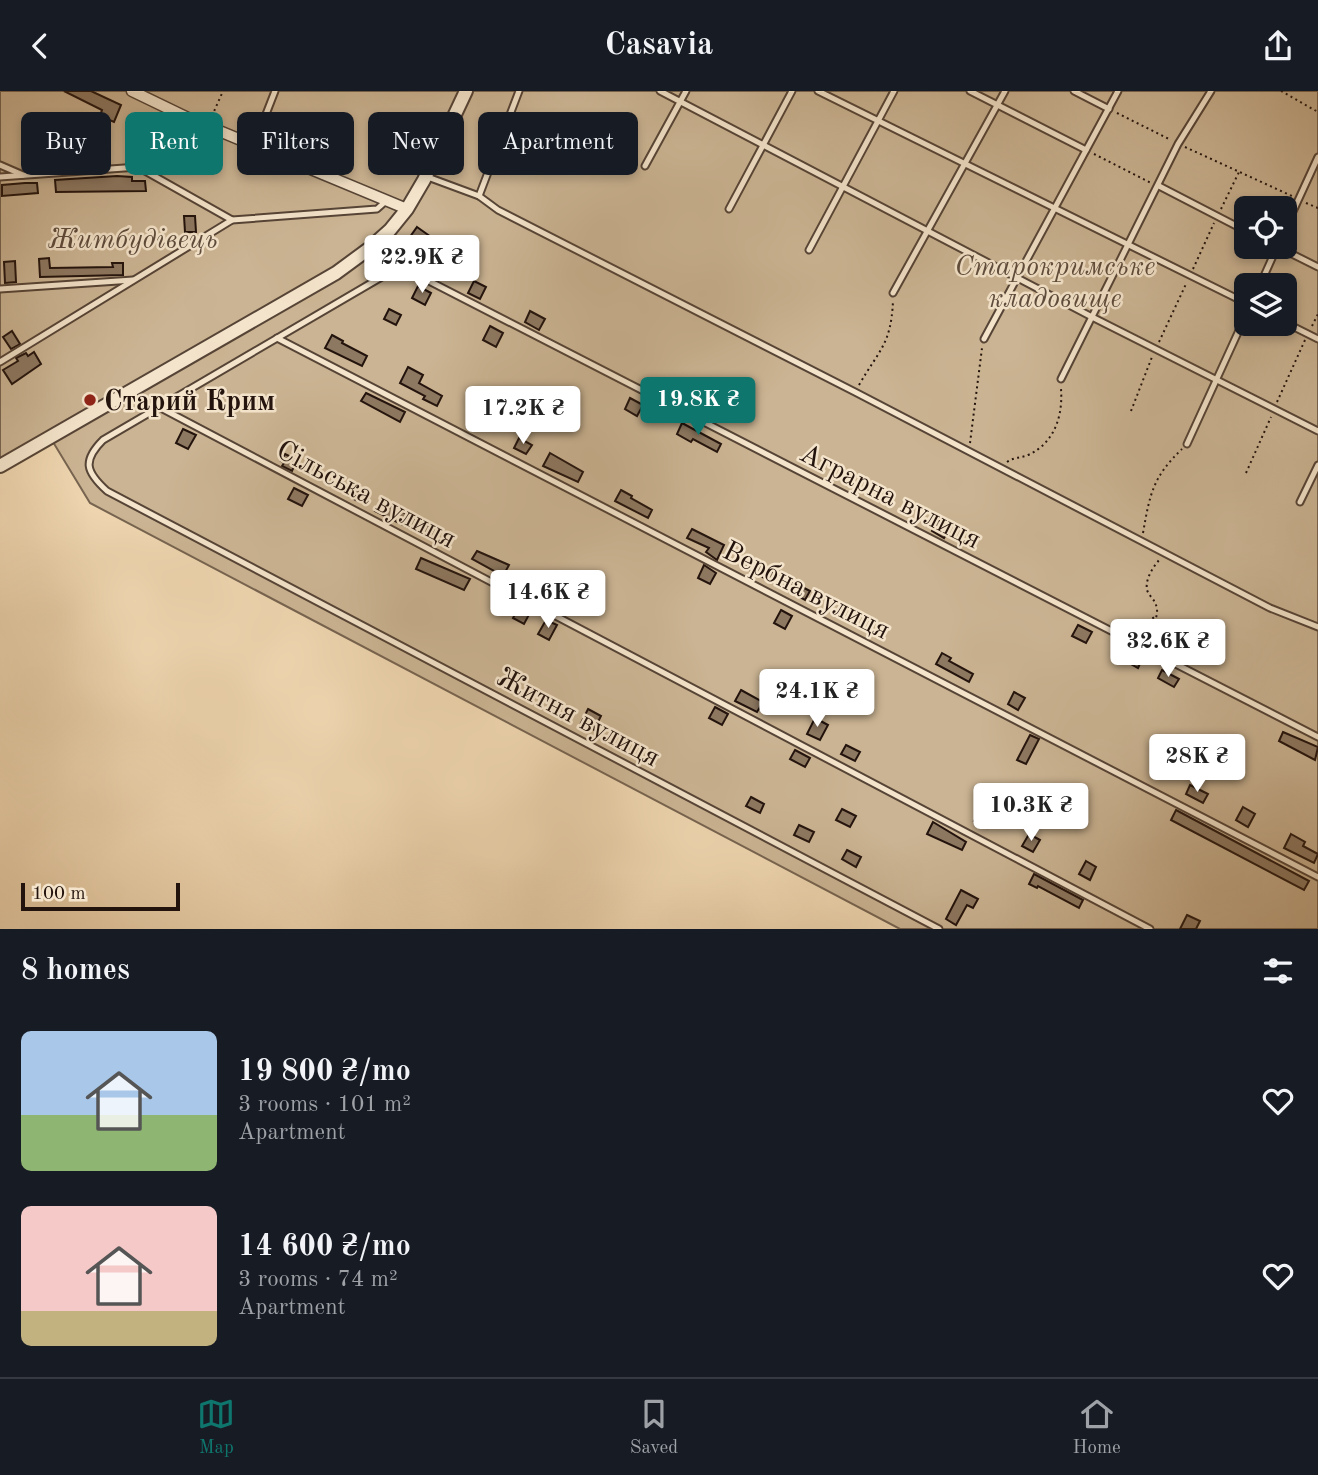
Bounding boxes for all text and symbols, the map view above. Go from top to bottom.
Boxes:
icon: back [21,27,59,65]
icon: share [1259,27,1297,65]
text: Casavia [605,30,713,62]
chip: Buy [21,112,111,175]
chip: Rent [125,112,223,175]
chip: Filters [237,112,354,175]
chip: New [368,112,464,175]
chip: Apartment [478,112,638,175]
map controls [1234,196,1297,336]
button: locate [1234,196,1297,259]
park label: Житбудівець [48,227,218,255]
pin: 22.9K ₴ [357,235,487,295]
text: 22.9K ₴ [380,246,464,269]
park label: Старокримське кладовище [954,254,1156,314]
button: layers [1234,273,1297,336]
pin: 19.8K ₴ [633,377,763,437]
pin: 17.2K ₴ [458,387,588,446]
place label: Старий Крим [104,388,275,417]
text: 19.8K ₴ [656,388,740,411]
marker: Старий Крим [82,392,98,408]
text: 17.2K ₴ [481,397,565,420]
street label: Сільська вулиця [271,437,460,555]
street label: Аграрна вулиця [795,440,985,555]
street label: Вербна вулиця [718,538,894,646]
pin: 14.6K ₴ [483,571,613,630]
text: 14.6K ₴ [506,581,590,604]
pin: 32.6K ₴ [1103,619,1233,679]
text: 32.6K ₴ [1126,630,1210,653]
street label: Житня вулиця [492,664,664,773]
pin: 24.1K ₴ [752,669,882,729]
text: 24.1K ₴ [775,680,859,703]
pin: 28K ₴ [1148,735,1246,794]
text: 28K ₴ [1165,745,1229,768]
pin: 10.3K ₴ [966,783,1096,843]
text: 10.3K ₴ [989,794,1073,817]
scale bar [21,880,180,912]
text: 100 m [32,885,85,904]
icon: filters [1259,952,1297,990]
text: 8 homes [21,956,130,986]
text: 19 800 ₴/mo [238,1057,411,1087]
icon: home [77,1059,161,1143]
icon: heart [1259,1082,1297,1120]
text: 3 rooms · 101 m² [238,1093,411,1116]
text: Apartment [238,1121,346,1144]
text: 14 600 ₴/mo [238,1232,411,1262]
icon: home [77,1234,161,1318]
icon: heart [1259,1257,1297,1295]
text: 3 rooms · 74 m² [238,1268,398,1291]
text: Apartment [238,1296,346,1319]
tab: Map [197,1395,235,1460]
tab: Saved [630,1395,678,1460]
tab: Home [1073,1395,1121,1460]

